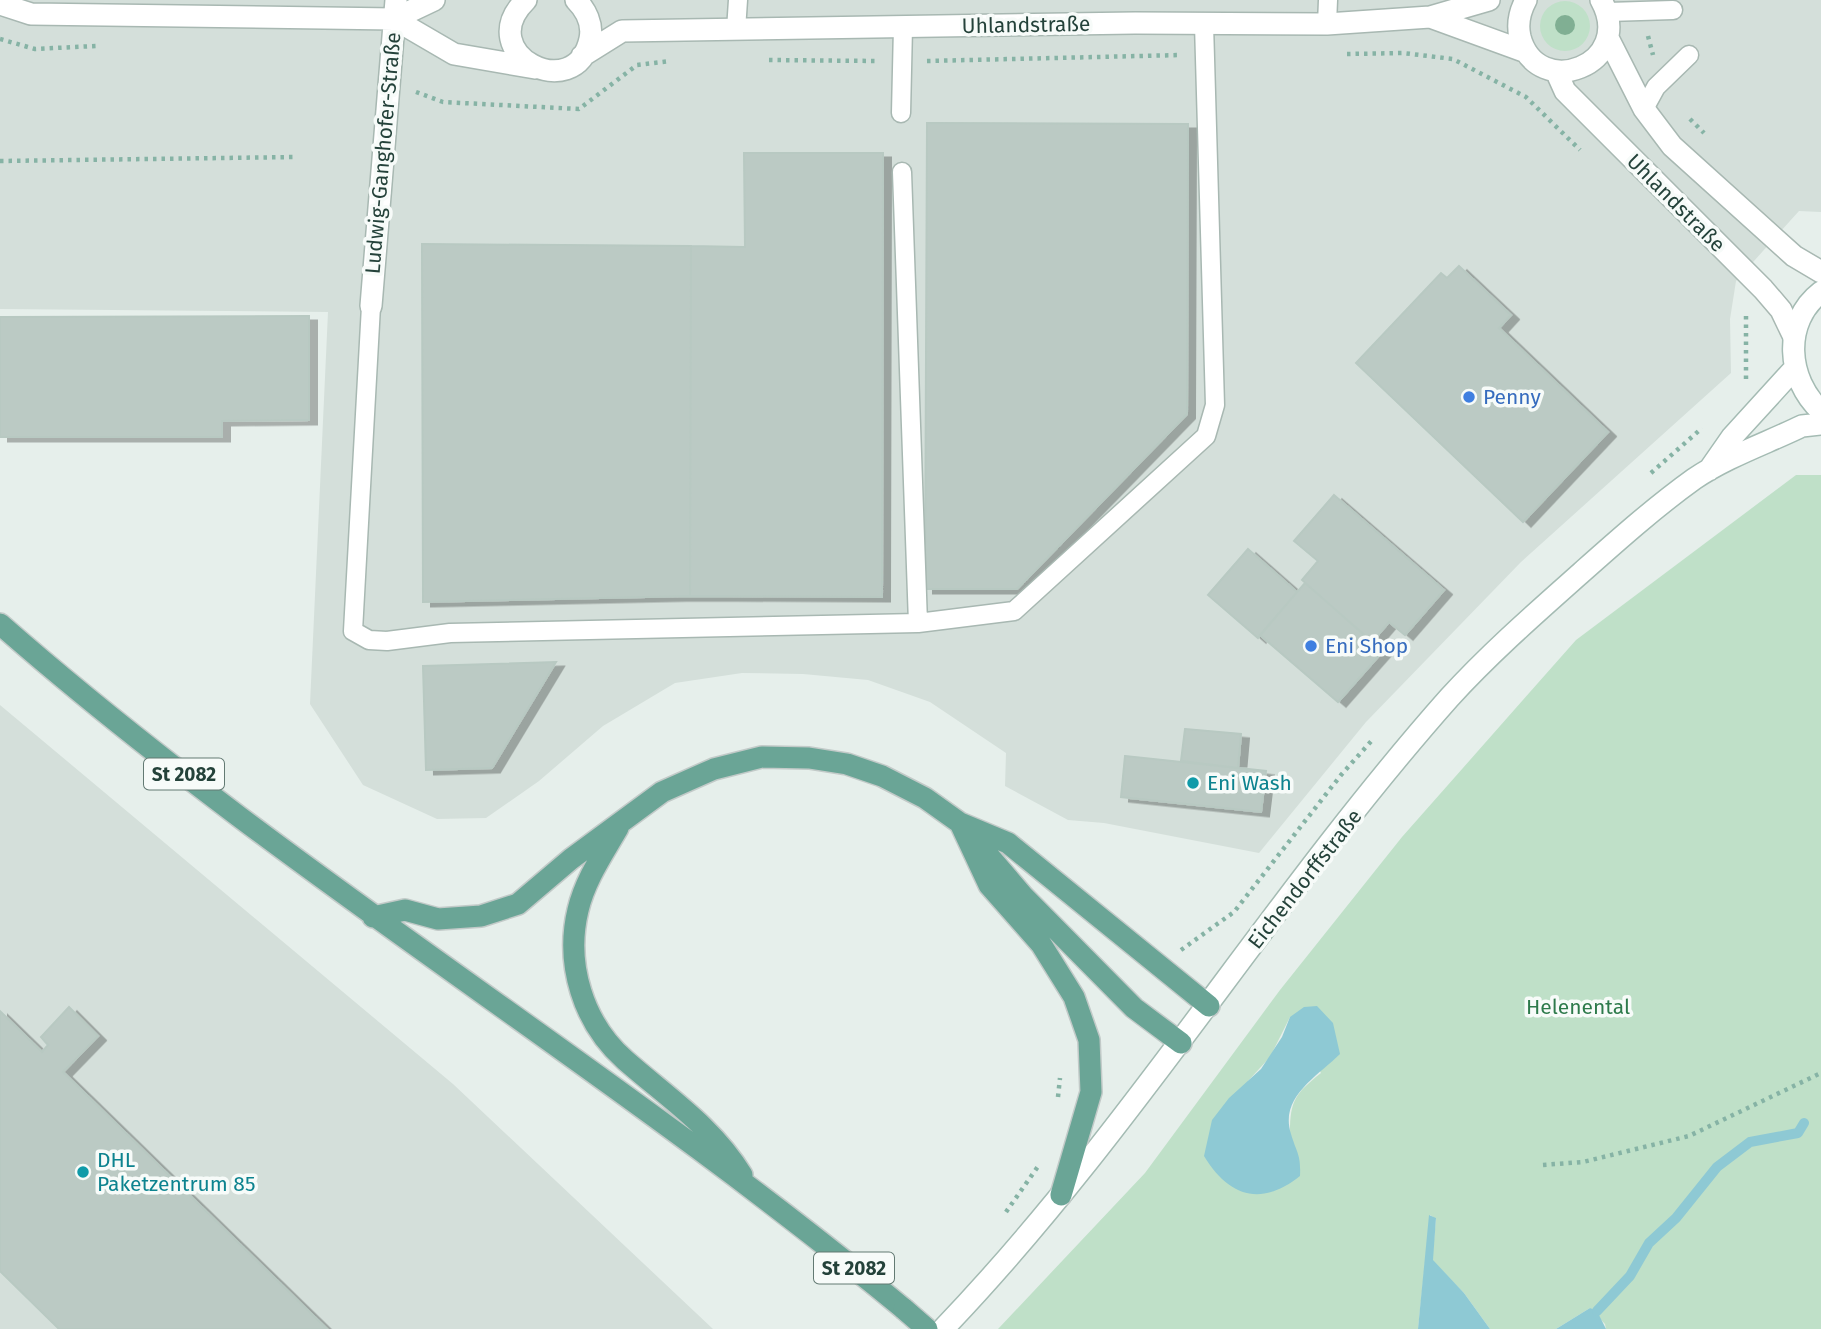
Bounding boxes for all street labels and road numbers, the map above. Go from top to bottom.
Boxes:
street label: Uhlandstraße [961,11,1091,39]
street label: Ludwig-Ganghofer-Straße [359,31,407,275]
street label: Uhlandstraße [1621,148,1731,258]
road number: St 2082 [144,758,224,790]
street label: Eichendorffstraße [1242,804,1368,954]
road number: St 2082 [814,1252,894,1284]

